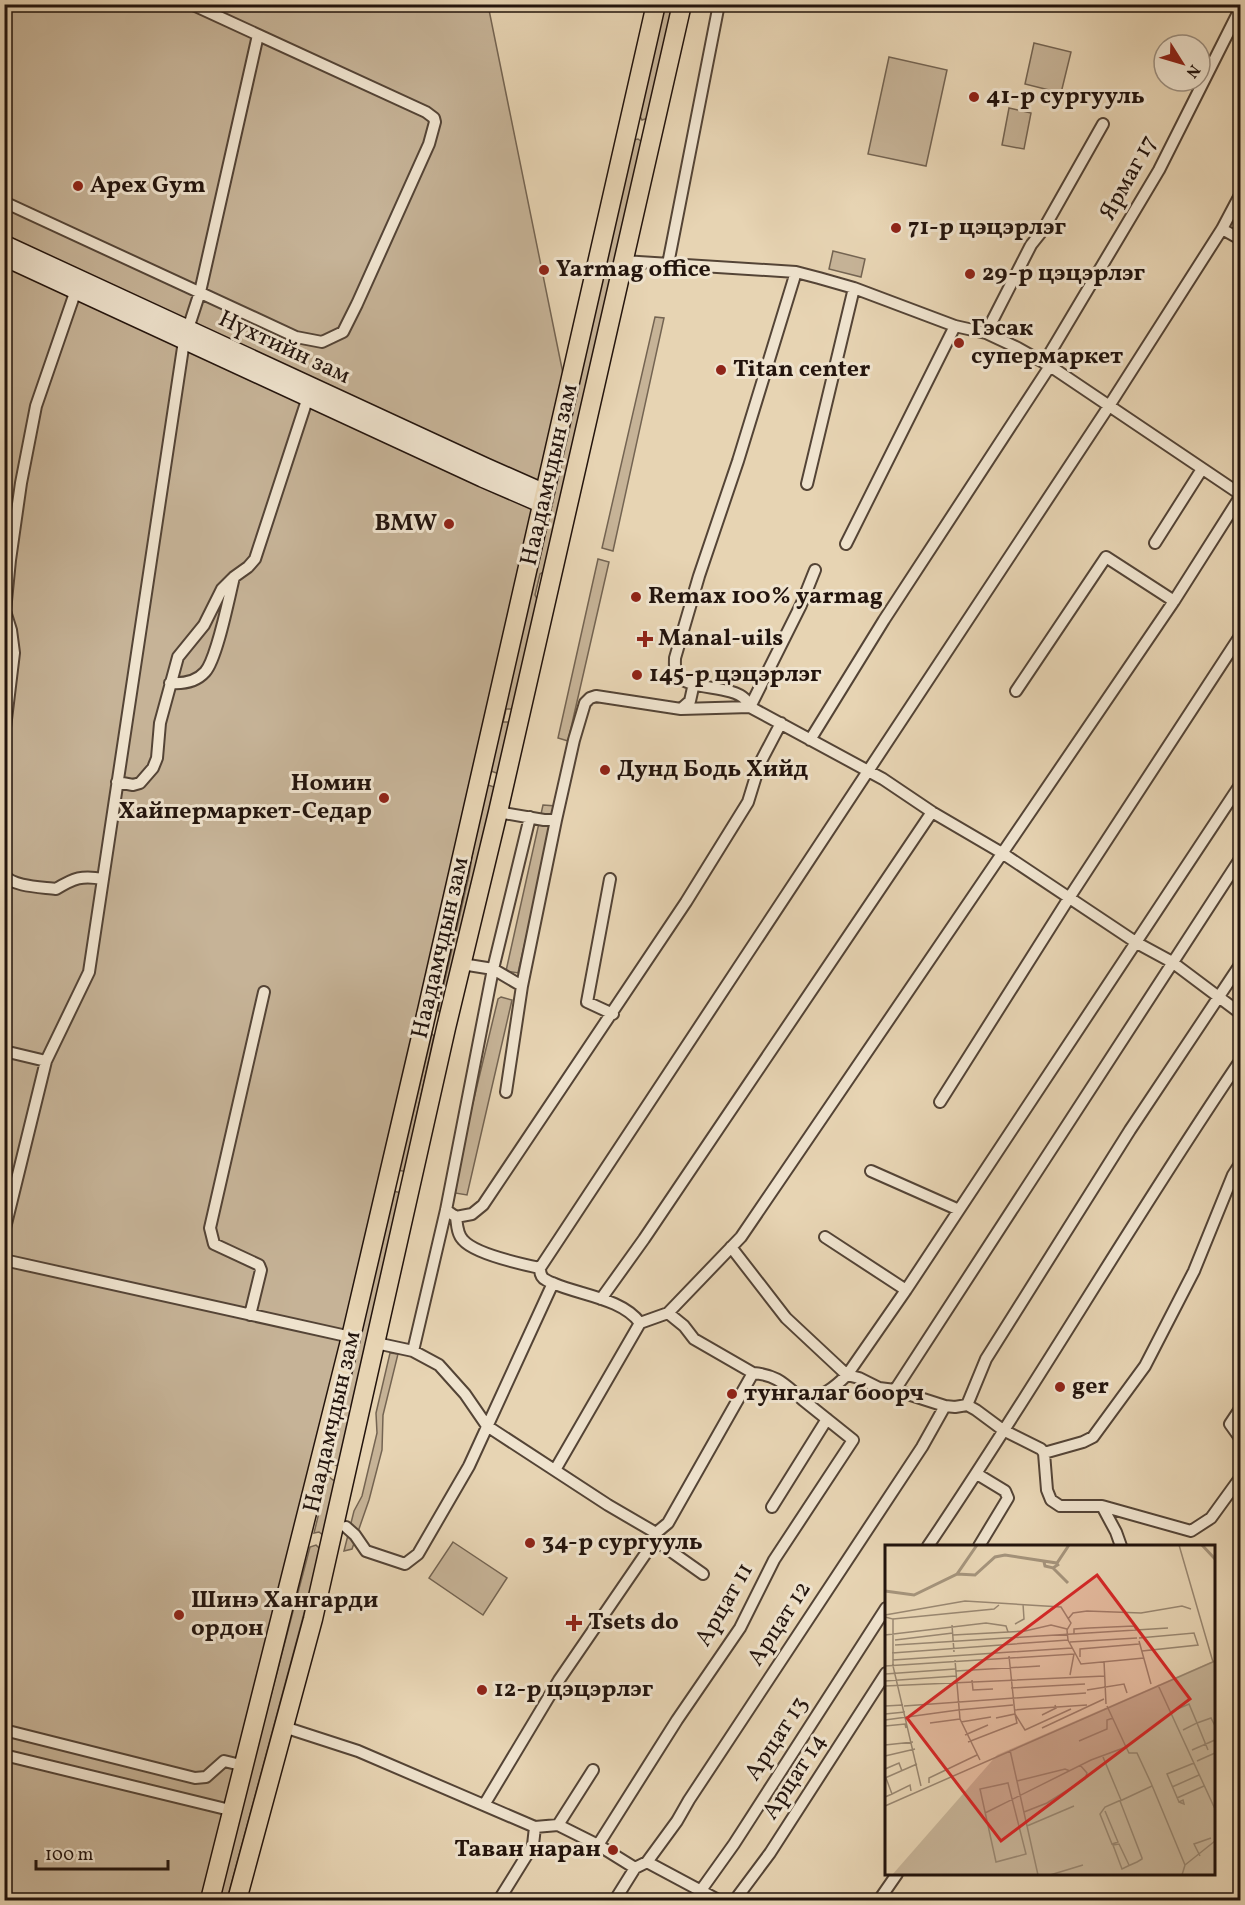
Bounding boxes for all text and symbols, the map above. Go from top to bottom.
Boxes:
north arrow [1152,33,1212,93]
text: N [1180,60,1205,82]
place label: 41-р сургууль [986,80,1145,114]
marker: 41-р сургууль [967,90,981,104]
street label: Ярмаг 17 [1092,129,1166,227]
place label: Apex Gym [90,169,206,203]
marker: Apex Gym [71,179,85,193]
place label: 71-р цэцэрлэг [908,211,1066,245]
marker: 71-р цэцэрлэг [889,221,903,235]
place label: Yarmag office [556,253,711,287]
place label: 29-р цэцэрлэг [982,257,1146,291]
marker: Yarmag office [537,263,551,277]
marker: 29-р цэцэрлэг [963,267,977,281]
street label: Нүхтийн зам [212,303,356,393]
place label: Гэсак супермаркет [971,312,1123,374]
marker: Гэсак супермаркет [952,336,966,350]
place label: Titan center [733,353,870,387]
marker: Titan center [714,363,728,377]
street label: Наадамчдын зам [513,381,587,569]
place label: BMW [374,507,437,541]
marker: BMW [442,517,456,531]
place label: Remax 100% yarmag [648,580,883,614]
marker: Remax 100% yarmag [629,590,643,604]
place label: Manal-uils [658,622,783,656]
marker: Manal-uils [636,630,654,648]
place label: 145-р цэцэрлэг [649,658,822,692]
marker: 145-р цэцэрлэг [630,668,644,682]
place label: Дунд Бодь Хийд [617,753,809,787]
marker: Дунд Бодь Хийд [598,763,612,777]
place label: Номин Хайпермаркет-Седар [118,767,372,829]
marker: Номин Хайпермаркет-Седар [377,791,391,805]
street label: Наадамчдын зам [404,854,478,1042]
street label: Наадамчдын зам [296,1328,370,1516]
place label: ger [1072,1370,1109,1404]
place label: тунгалаг боорч [744,1377,924,1411]
marker: ger [1053,1380,1067,1394]
marker: тунгалаг боорч [725,1387,739,1401]
place label: 34-р сургууль [542,1526,703,1560]
marker: 34-р сургууль [523,1536,537,1550]
inset map [885,1545,1215,1875]
street label: Арцат 11 [687,1557,763,1653]
street label: Арцат 12 [740,1575,820,1673]
place label: Шинэ Хангарди ордон [191,1584,379,1646]
place label: Tsets do [588,1606,679,1640]
marker: Шинэ Хангарди ордон [172,1608,186,1622]
marker: Tsets do [565,1614,583,1632]
place label: 12-р цэцэрлэг [494,1673,654,1707]
marker: 12-р цэцэрлэг [475,1683,489,1697]
street label: Арцат 13 [737,1690,817,1788]
street label: Арцат 14 [754,1727,836,1827]
scale bar [36,1833,168,1871]
place label: Таван наран [454,1833,601,1867]
text: 100 m [45,1843,94,1868]
marker: Таван наран [606,1843,620,1857]

